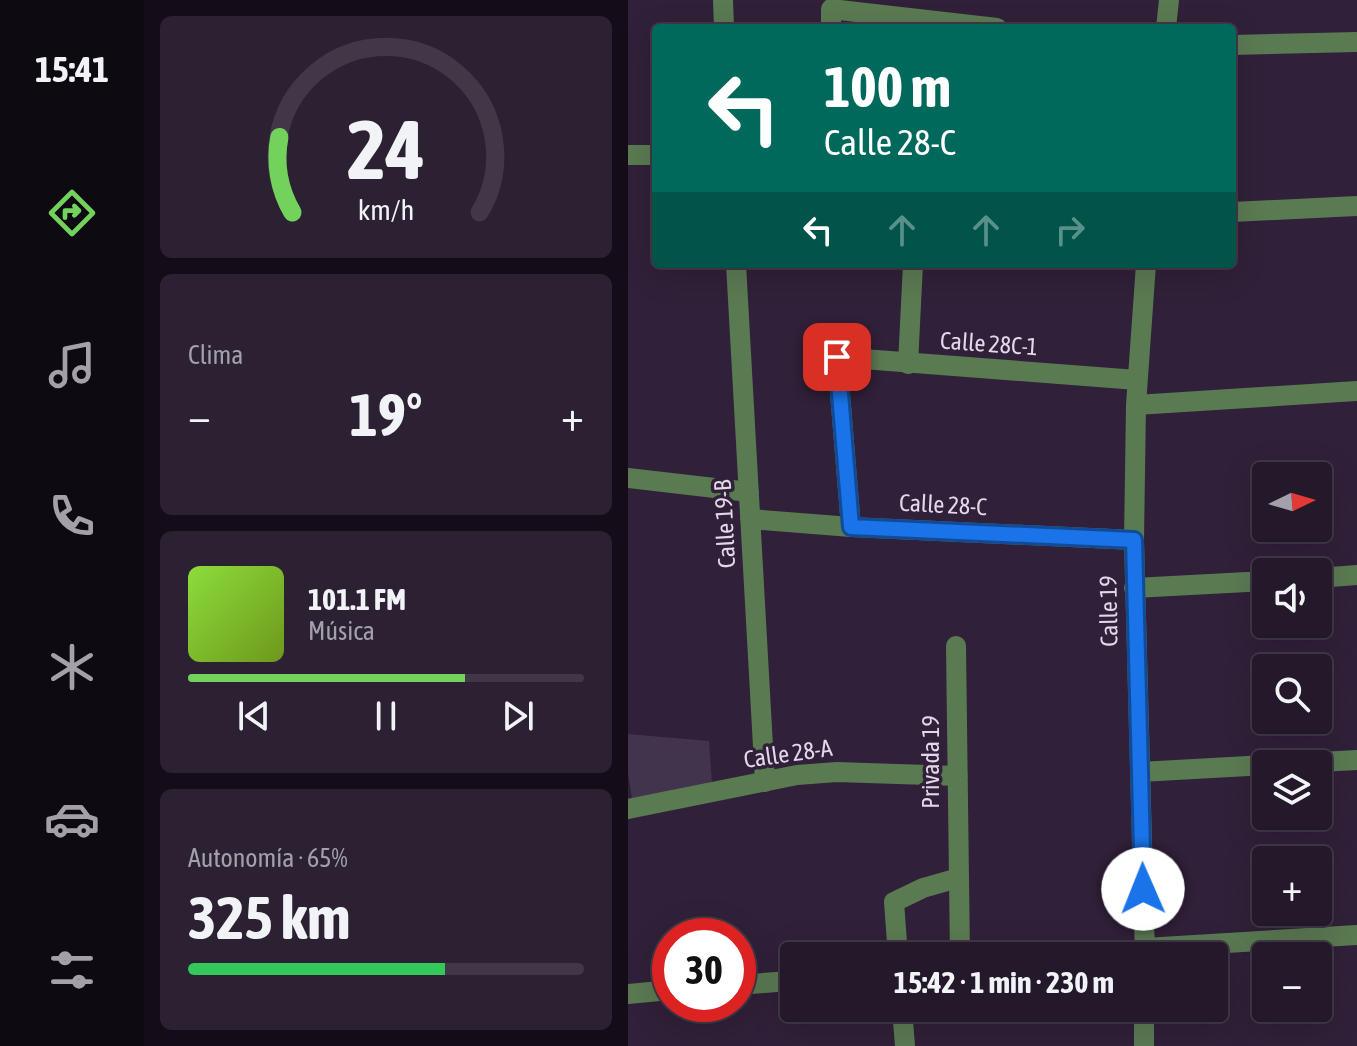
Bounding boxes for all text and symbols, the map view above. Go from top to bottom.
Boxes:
text: 15:41 [35,48,109,90]
text: 100 m [824,55,951,119]
icon: left [692,56,796,160]
text: 24 [347,100,425,196]
text: Calle 28-C [824,121,956,163]
icon: directions [44,185,100,241]
text: km/h [358,193,414,226]
icon: left [796,208,840,252]
icon: ahead [880,208,924,252]
icon: ahead [964,208,1008,252]
icon: right [1048,208,1092,252]
pin [803,323,871,391]
street label: Calle 28C-1 [939,327,1039,360]
icon: arrive [815,335,859,379]
icon: music [44,337,100,393]
text: Clima [188,340,243,370]
text: 19° [350,380,422,449]
text: − [188,390,211,440]
text: + [561,390,584,440]
north arrow [1252,462,1332,542]
map controls [1252,462,1332,1022]
street label: Calle 19-B [709,478,740,569]
icon: phone [44,488,100,544]
street label: Calle 28-C [898,489,988,520]
button: sound [1252,558,1332,638]
street label: Calle 19 [1094,575,1123,647]
text: 101.1 FM [308,582,406,616]
text: Música [308,616,375,646]
icon: climate [44,639,100,695]
button: search [1252,654,1332,734]
icon: previous [232,694,276,738]
icon: pause [364,694,408,738]
icon: next [496,694,540,738]
street label: Privada 19 [917,715,944,809]
street label: Calle 28-A [742,734,834,773]
button: layers [1252,750,1332,830]
icon: car [44,791,100,847]
text: Autonomía · 65% [188,843,348,873]
button: + [1252,846,1332,926]
position arrow [1101,847,1185,931]
text: 325 km [188,883,350,952]
speed limit sign: 30 [652,918,756,1022]
icon: filters [44,942,100,998]
button: − [1252,942,1332,1022]
text: 15:42 · 1 min · 230 m [894,965,1114,999]

